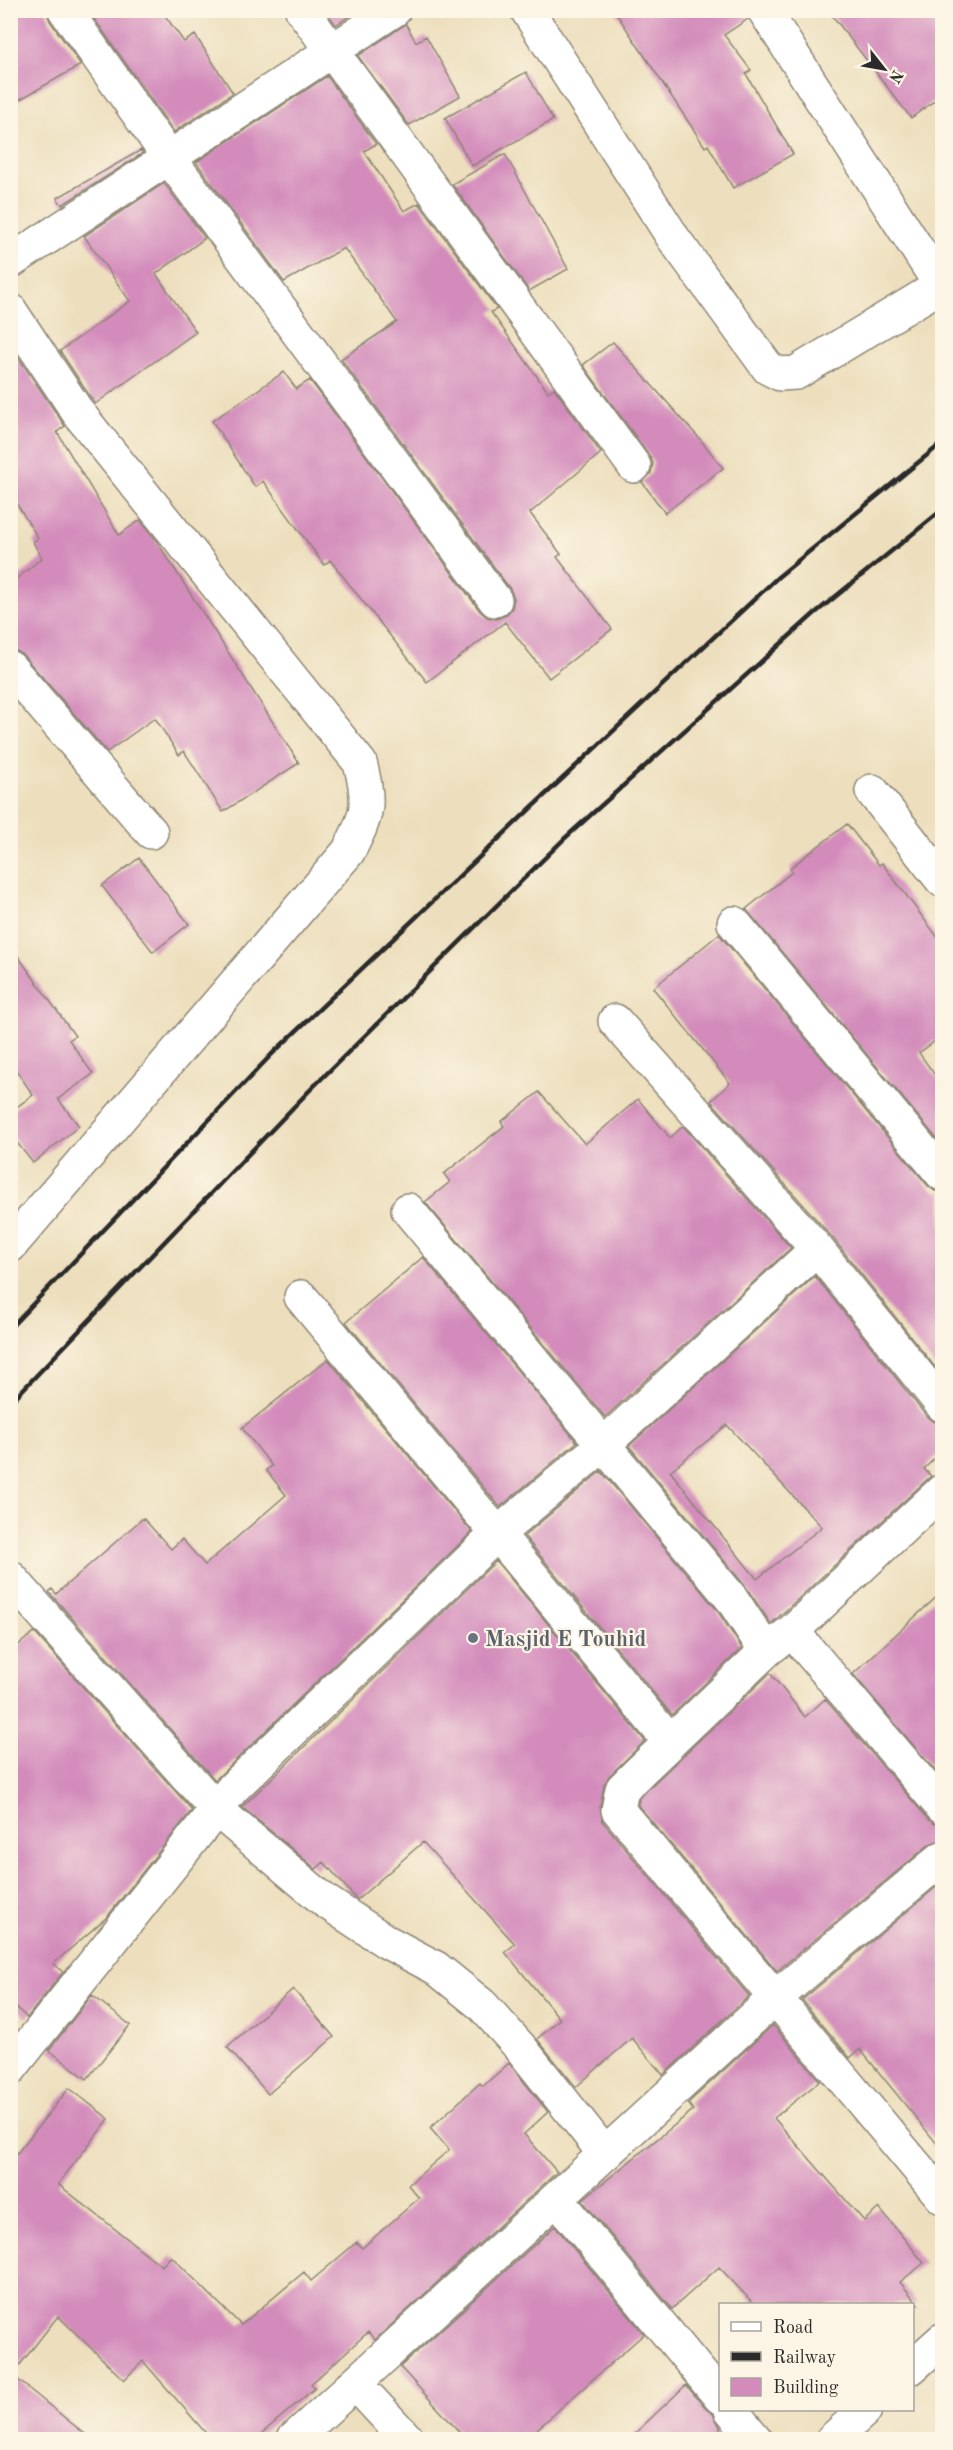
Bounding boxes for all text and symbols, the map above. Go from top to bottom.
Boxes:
north arrow [854,39,914,99]
text: N [885,66,905,86]
place label: Masjid E Touhid [485,1629,646,1651]
marker: Masjid E Touhid [466,1631,480,1645]
legend [719,2303,914,2411]
text: Road [773,2319,813,2337]
text: Railway [773,2349,836,2367]
text: Building [773,2379,839,2397]

